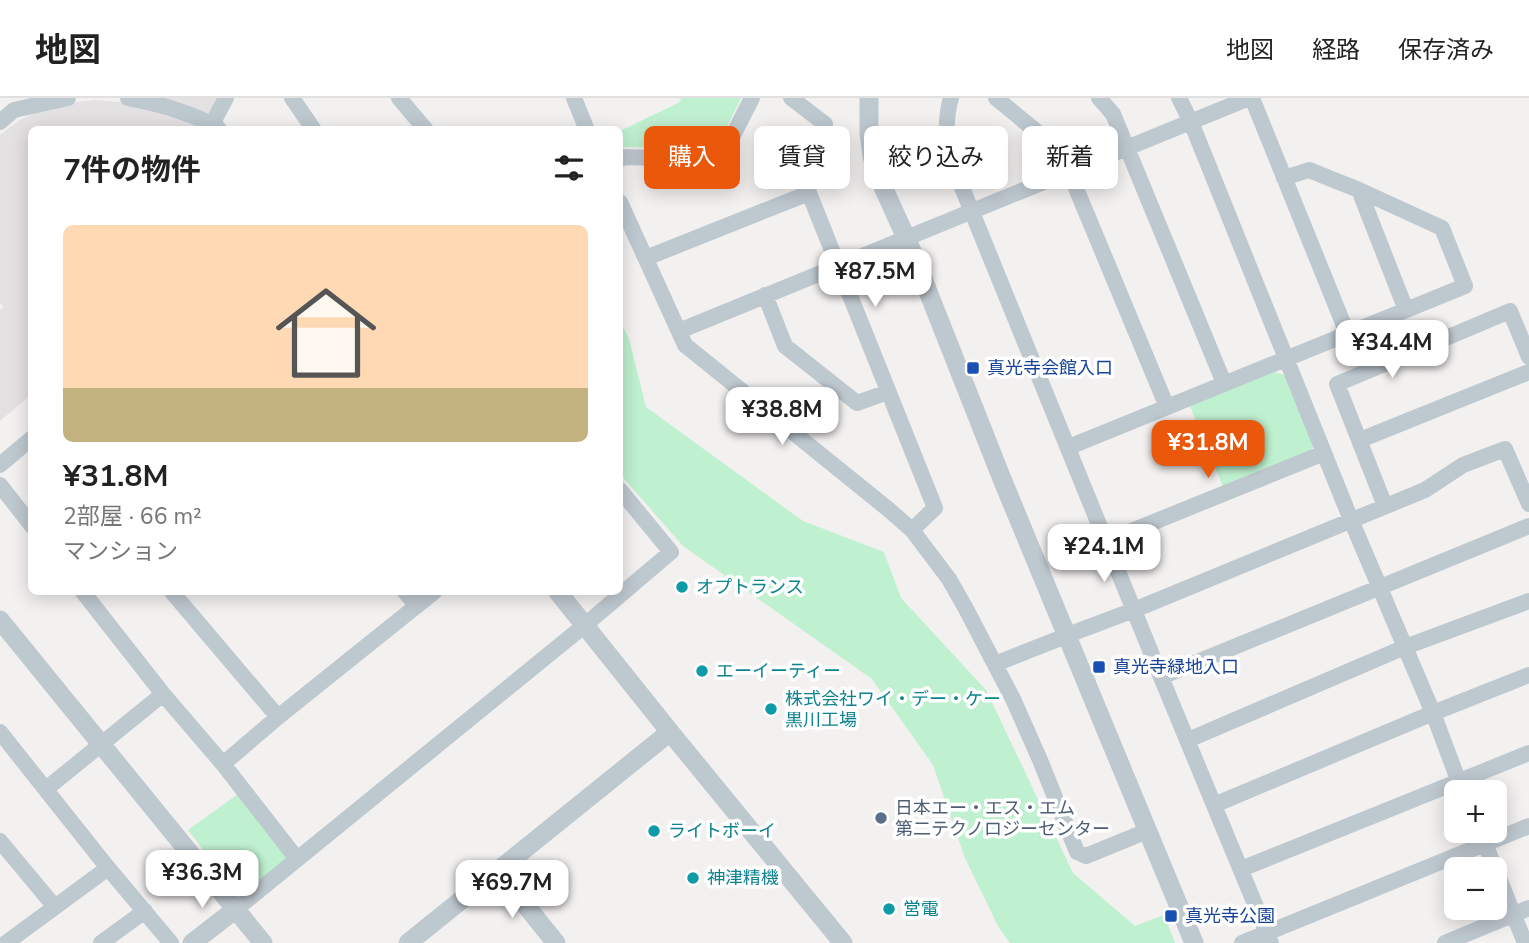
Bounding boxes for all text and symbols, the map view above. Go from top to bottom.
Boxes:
text: 地図 [35,28,101,73]
text: 地図 [1226,34,1274,66]
text: 経路 [1312,34,1360,66]
text: 保存済み [1398,34,1494,66]
chip: 購入 [644,126,740,189]
chip: 賃貸 [754,126,850,189]
chip: 絞り込み [864,126,1008,189]
chip: 新着 [1022,126,1118,189]
icon: filters [550,149,588,187]
text: 7件の物件 [63,150,201,191]
pin: ¥87.5M [818,250,932,309]
text: ¥87.5M [835,256,915,287]
icon: home [263,270,389,396]
pin: ¥34.4M [1335,320,1449,380]
text: ¥34.4M [1352,327,1432,358]
place label: 真光寺会館入口 [987,356,1113,380]
marker: 真光寺会館入口 [965,360,981,376]
pin: ¥38.8M [725,388,839,447]
text: ¥38.8M [742,394,822,425]
pin: ¥31.8M [1151,420,1265,480]
text: ¥31.8M [1168,427,1248,458]
text: ¥31.8M [63,456,168,497]
text: 2部屋 · 66 m² [63,501,202,532]
pin: ¥24.1M [1047,524,1161,584]
text: ¥24.1M [1064,531,1144,562]
text: マンション [63,536,178,567]
place label: オプトランス [696,575,804,599]
marker: オプトランス [674,579,690,595]
place label: 真光寺緑地入口 [1113,655,1239,679]
place label: エーイーティー [716,659,841,683]
marker: 真光寺緑地入口 [1091,659,1107,675]
marker: エーイーティー [694,663,710,679]
place label: 株式会社ワイ・デー・ケー 黒川工場 [785,687,1001,732]
marker: 株式会社ワイ・デー・ケー 黒川工場 [763,701,779,717]
map controls [1444,780,1507,920]
button: + [1444,780,1507,843]
place label: 日本エー・エス・エム 第二テクノロジーセンター [895,796,1110,841]
marker: 日本エー・エス・エム 第二テクノロジーセンター [873,810,889,826]
place label: ライトボーイ [668,819,776,843]
marker: ライトボーイ [646,823,662,839]
pin: ¥36.3M [145,850,259,910]
text: ¥36.3M [162,857,242,888]
button: − [1444,857,1507,920]
pin: ¥69.7M [455,860,569,920]
place label: 神津精機 [707,866,779,890]
text: ¥69.7M [472,867,552,898]
marker: 神津精機 [685,870,701,886]
place label: 営電 [903,897,939,921]
marker: 営電 [881,901,897,917]
place label: 真光寺公園 [1185,904,1275,928]
marker: 真光寺公園 [1163,908,1179,924]

